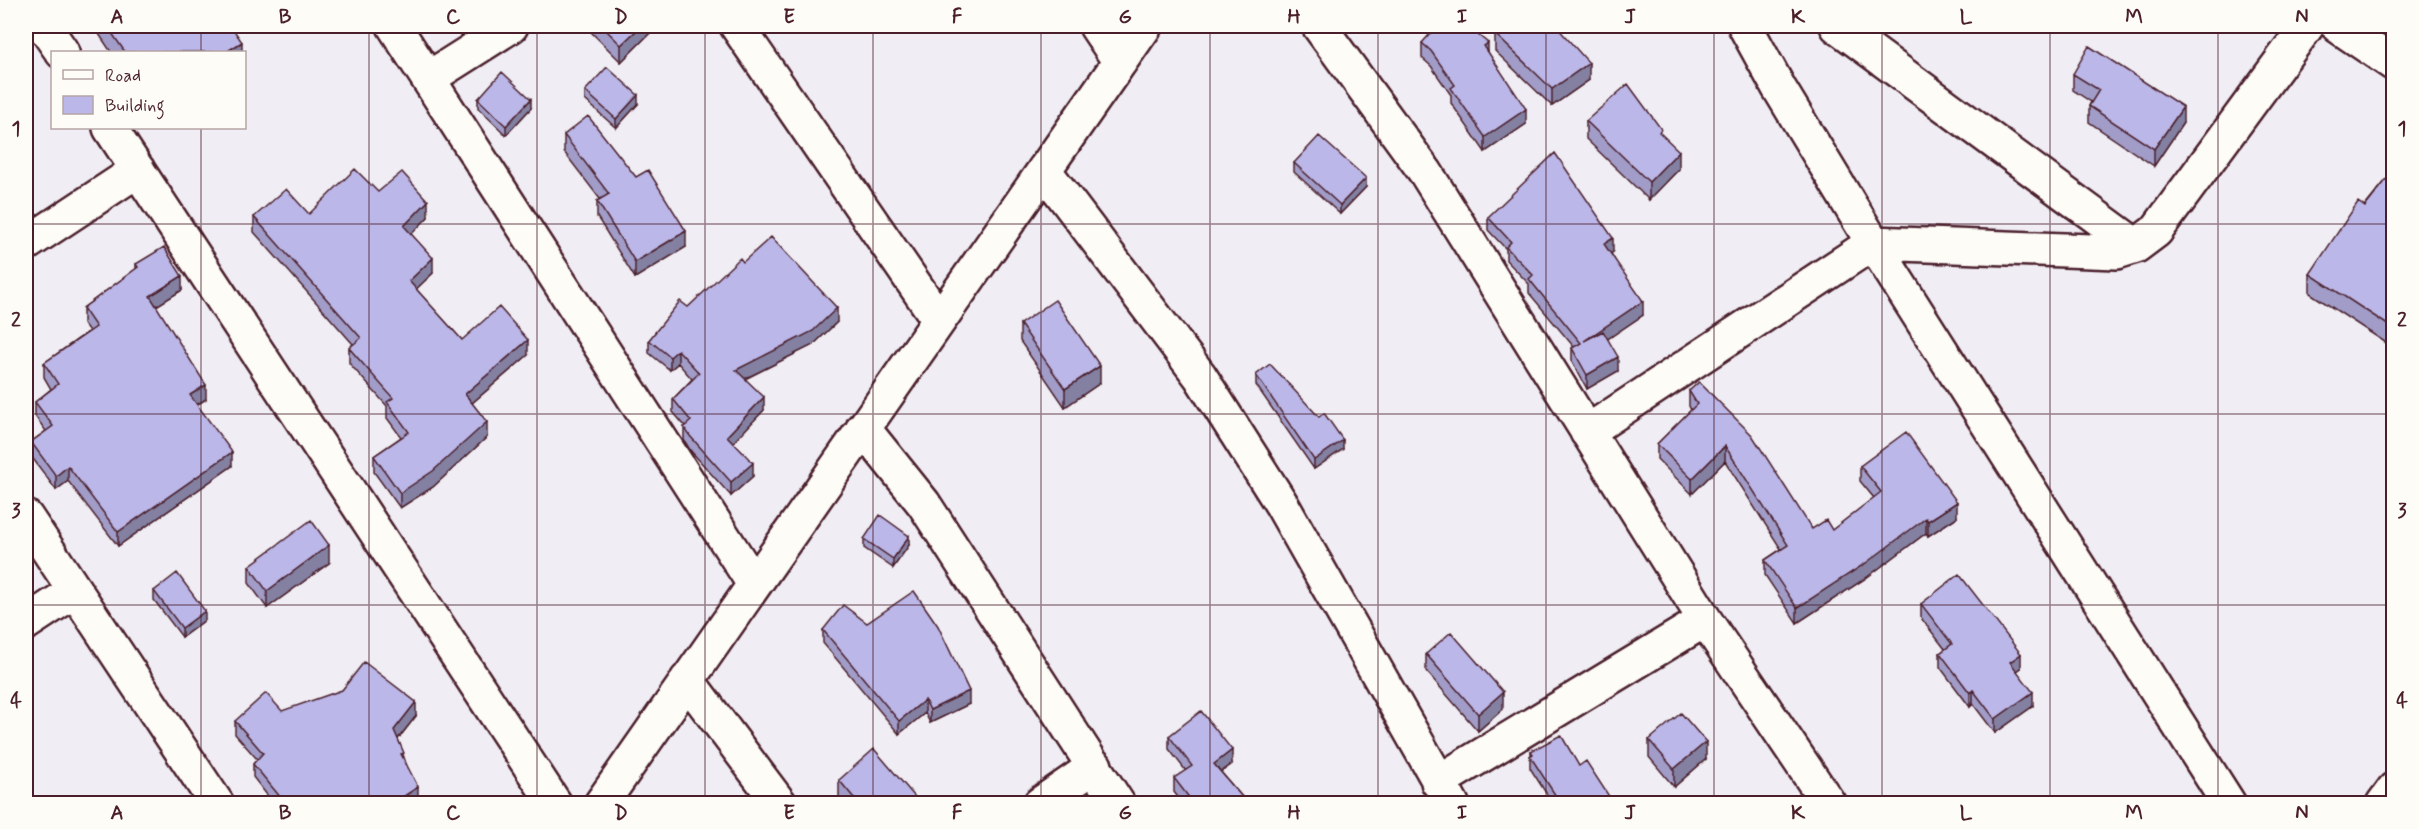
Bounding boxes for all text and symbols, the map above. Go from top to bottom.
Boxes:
text: A [110,4,124,31]
text: B [279,4,292,31]
text: C [446,4,461,31]
text: D [614,4,628,31]
text: E [783,4,795,31]
text: F [952,4,963,31]
text: G [1118,4,1132,31]
text: H [1287,4,1301,31]
text: I [1457,4,1467,31]
text: J [1624,4,1636,31]
text: K [1791,4,1806,31]
text: L [1960,4,1973,31]
text: M [2125,4,2143,31]
text: N [2295,4,2309,31]
legend [51,51,246,129]
text: Road [105,64,141,88]
text: Building [105,94,165,120]
text: 1 [12,116,20,143]
text: 1 [2398,116,2406,143]
text: 2 [11,307,21,334]
text: 2 [2397,307,2407,334]
text: 3 [11,498,21,525]
text: 3 [2397,498,2407,525]
text: 4 [10,688,22,715]
text: 4 [2396,688,2408,715]
text: A [110,800,124,827]
text: B [279,800,292,827]
text: C [446,800,461,827]
text: D [614,800,628,827]
text: E [783,800,795,827]
text: F [952,800,963,827]
text: G [1118,800,1132,827]
text: H [1287,800,1301,827]
text: I [1457,800,1467,827]
text: J [1624,800,1636,827]
text: K [1791,800,1806,827]
text: L [1960,800,1973,827]
text: M [2125,800,2143,827]
text: N [2295,800,2309,827]

